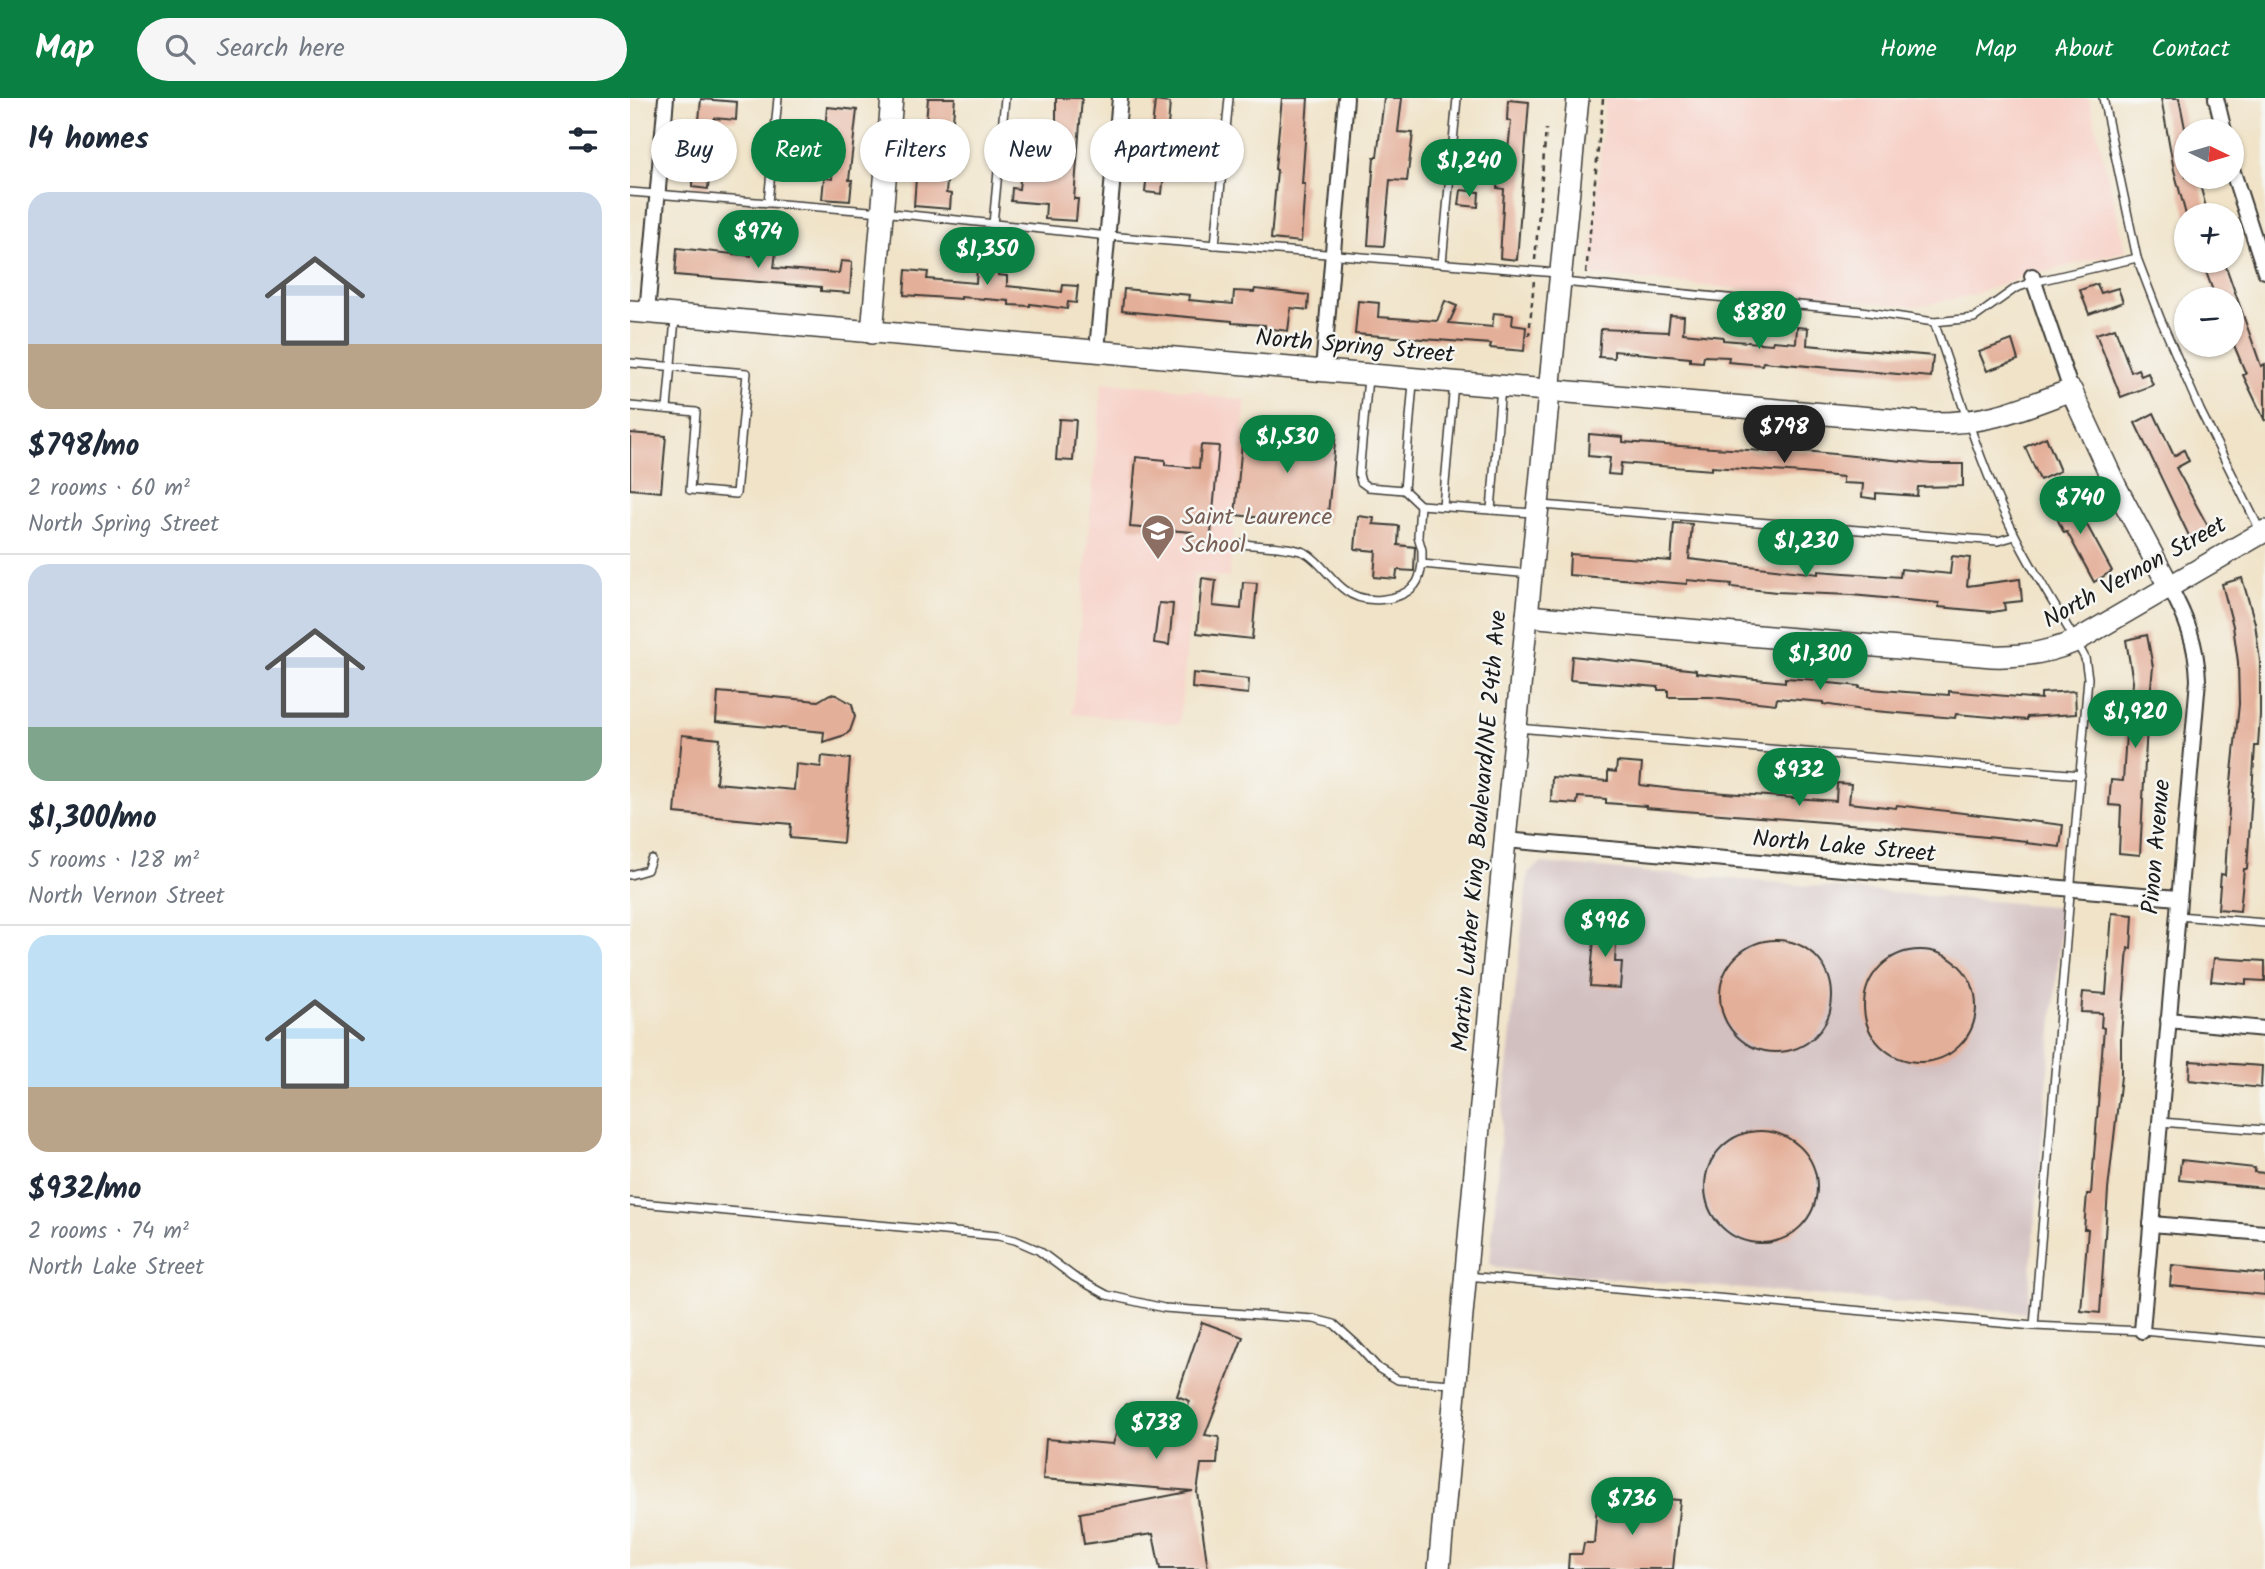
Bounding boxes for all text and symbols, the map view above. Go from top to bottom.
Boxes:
search box [137,18,627,81]
text: Map [35,23,95,76]
text: Search here [217,28,345,70]
icon: search [161,30,199,68]
text: Home [1880,30,1937,69]
text: Map [1975,30,2017,69]
text: About [2055,30,2113,69]
text: Contact [2151,30,2230,69]
text: 14 homes [28,116,149,164]
chip: Buy [651,119,737,182]
chip: Rent [751,119,846,182]
chip: Filters [860,119,970,182]
chip: New [984,119,1076,182]
chip: Apartment [1090,119,1244,182]
north arrow [2174,119,2244,189]
map controls [2174,119,2244,357]
icon: filters [564,121,602,159]
pin: $1,240 [1412,140,1526,199]
text: $1,240 [1437,144,1501,180]
button: + [2174,203,2244,273]
pin: $974 [717,211,799,270]
text: $974 [734,215,782,251]
pin: $1,350 [930,228,1044,287]
text: $1,350 [956,232,1018,268]
icon: home [252,238,378,364]
button: − [2174,287,2244,357]
pin: $880 [1718,292,1800,351]
text: $880 [1733,296,1785,332]
street label: North Spring Street [1254,319,1457,375]
pin: $798 [1743,406,1825,465]
text: $798 [1759,410,1809,446]
pin: $1,530 [1230,416,1344,475]
text: $1,530 [1256,420,1318,456]
text: $798/mo [28,423,140,471]
text: 2 rooms · 60 m² [28,471,190,507]
pin: $740 [2039,476,2121,536]
text: $740 [2056,481,2104,517]
place label: Saint Laurence School [1182,498,1333,565]
street label: North Vernon Street [2036,506,2235,640]
text: North Spring Street [28,507,219,543]
school or university icon: Saint Laurence School [1139,512,1177,561]
pin: $1,230 [1749,519,1863,579]
text: $1,230 [1774,524,1838,560]
street label: Martin Luther King Boulevard/NE 24th Ave [1441,608,1519,1053]
icon: home [252,610,378,736]
pin: $1,300 [1763,632,1877,692]
text: $1,300 [1789,637,1851,673]
pin: $1,920 [2078,690,2192,750]
text: $1,920 [2103,695,2167,731]
pin: $932 [1758,748,1840,808]
text: $932 [1773,753,1825,789]
street label: Pinon Avenue [2132,778,2182,916]
text: $1,300/mo [28,795,157,843]
street label: North Lake Street [1751,820,1938,874]
text: 5 rooms · 128 m² [28,843,199,879]
text: North Vernon Street [28,879,225,915]
pin: $996 [1564,900,1646,959]
text: $996 [1580,904,1630,940]
icon: home [252,981,378,1107]
text: $932/mo [28,1166,142,1214]
text: 2 rooms · 74 m² [28,1214,189,1250]
text: North Lake Street [28,1250,204,1286]
pin: $738 [1115,1402,1197,1461]
text: $738 [1131,1406,1181,1442]
pin: $736 [1591,1478,1673,1537]
text: $736 [1607,1482,1657,1518]

